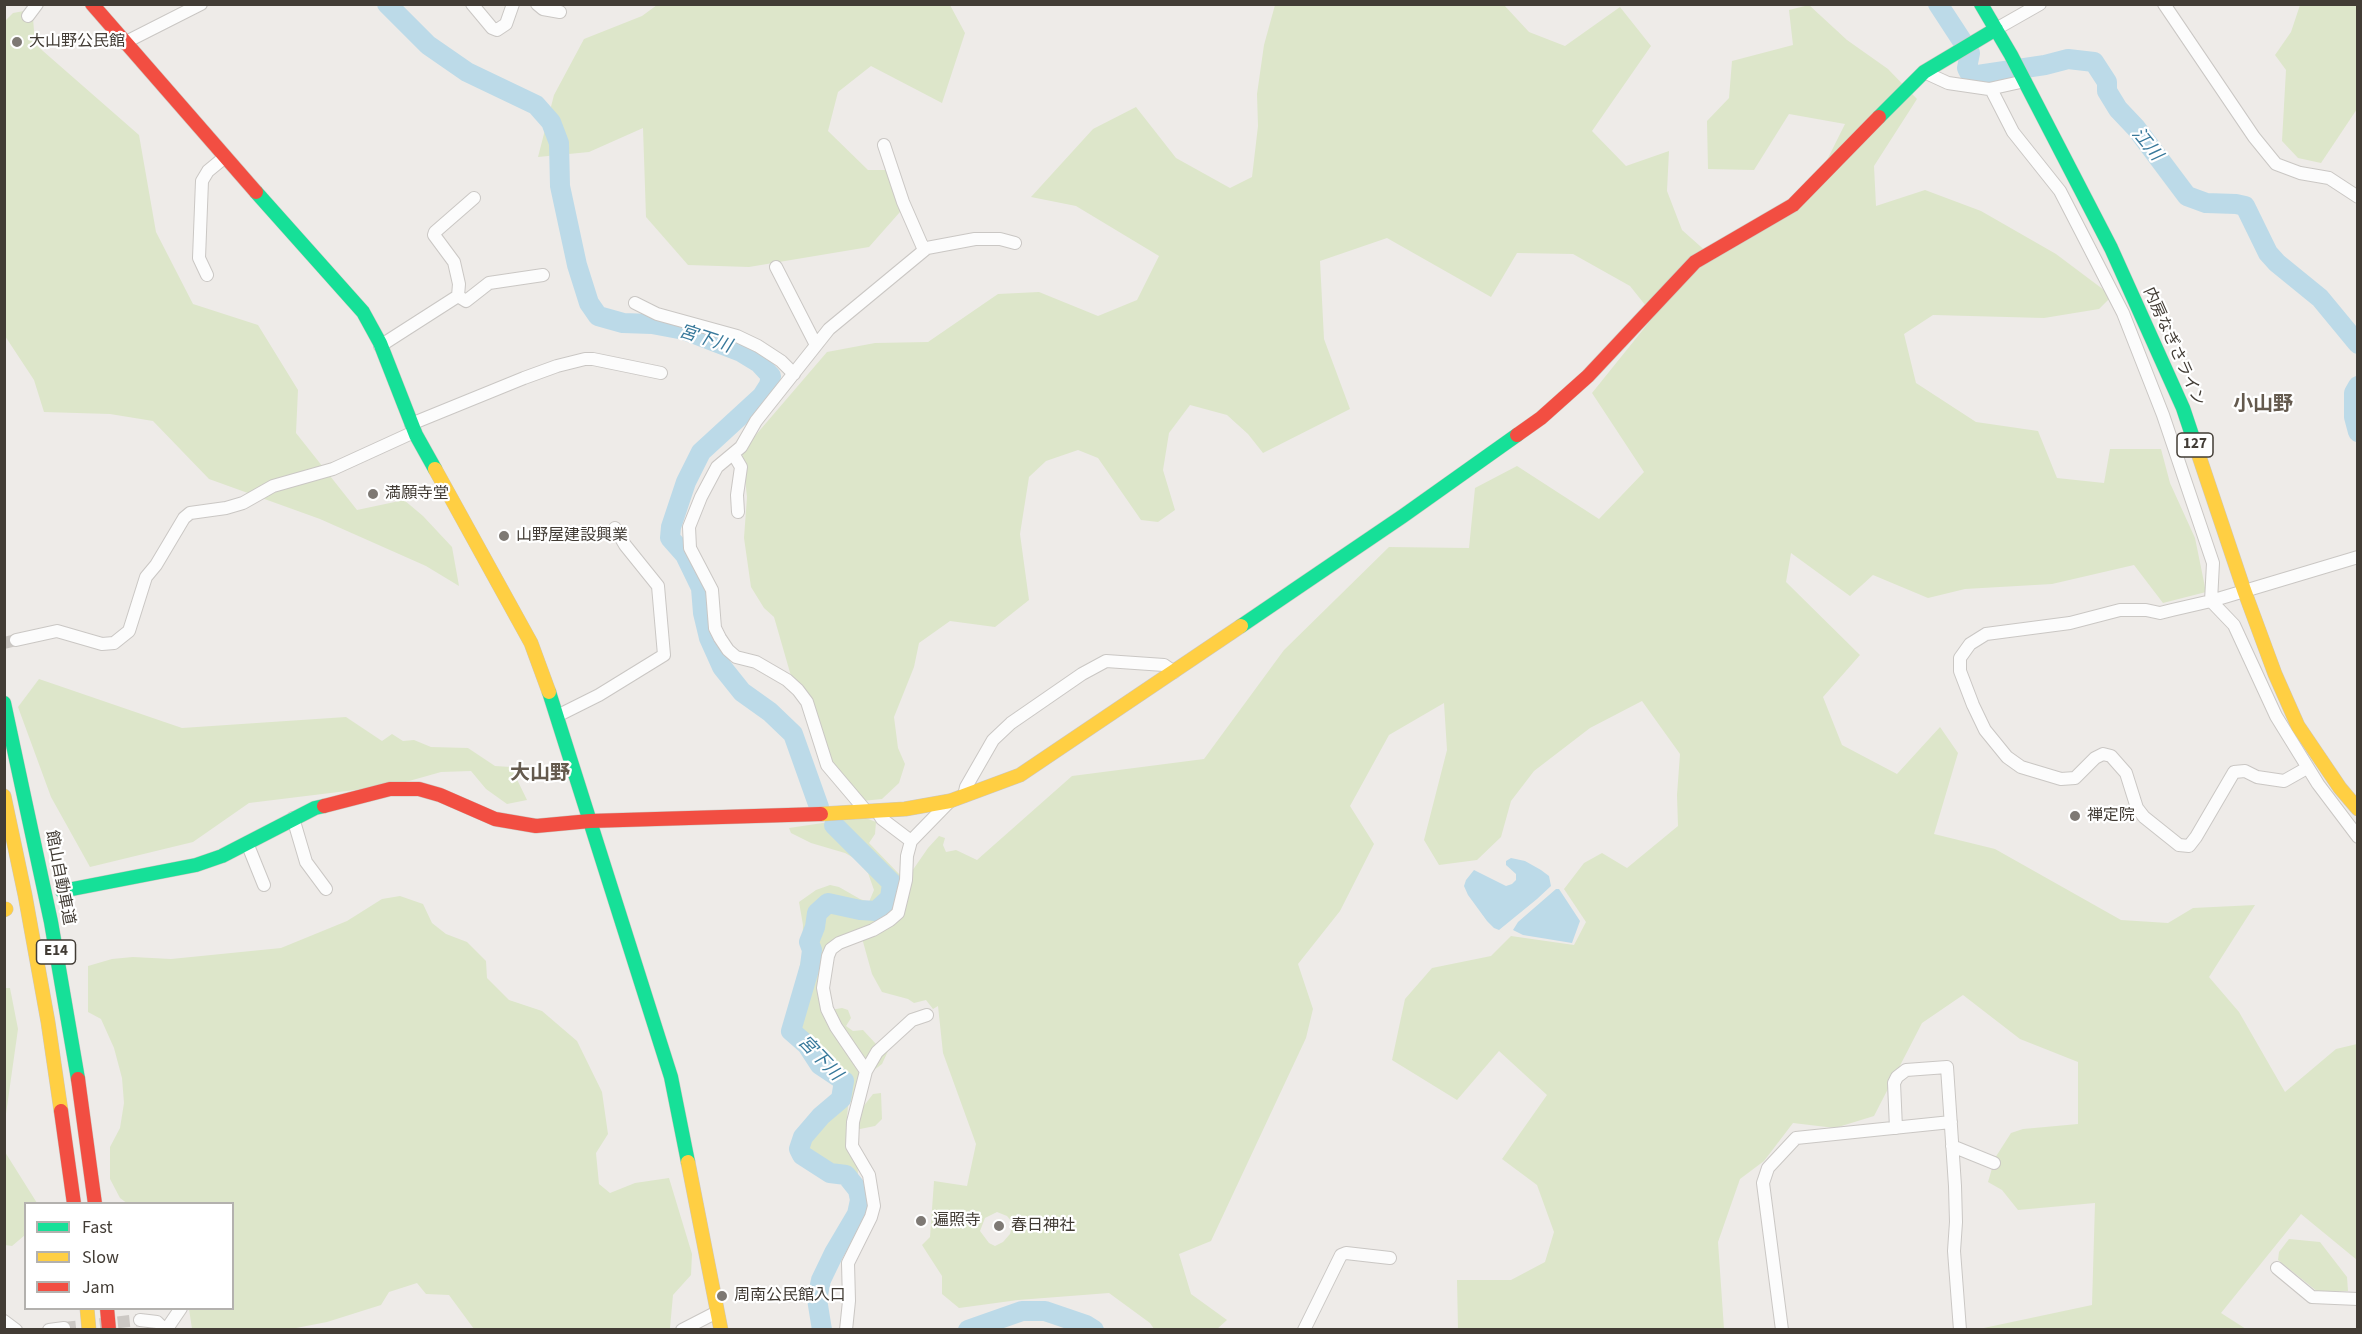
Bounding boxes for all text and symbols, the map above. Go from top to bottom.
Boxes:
place label: 大山野公民館 [29,32,125,52]
marker: 大山野公民館 [10,35,24,49]
water label: 江川 [2126,124,2166,166]
street label: 内房なぎさライン [2138,285,2208,409]
water label: 宮下川 [676,321,734,359]
district label: 小山野 [2233,394,2293,418]
road number: 127 [2177,433,2213,457]
place label: 満願寺堂 [385,484,449,504]
marker: 満願寺堂 [366,487,380,501]
place label: 山野屋建設興業 [516,526,628,546]
marker: 山野屋建設興業 [497,529,511,543]
district label: 大山野 [510,763,570,787]
place label: 禅定院 [2087,806,2135,826]
marker: 禅定院 [2068,809,2082,823]
street label: 館山自動車道 [40,829,78,927]
road number: E14 [36,940,76,964]
water label: 宮下川 [792,1032,846,1086]
legend [24,1202,234,1310]
place label: 遍照寺 [933,1211,981,1231]
marker: 遍照寺 [914,1214,928,1228]
text: Fast [82,1215,113,1240]
place label: 春日神社 [1011,1216,1075,1236]
marker: 春日神社 [992,1219,1006,1233]
text: Slow [82,1245,119,1270]
text: Jam [82,1275,115,1300]
place label: 周南公民館入口 [734,1286,846,1306]
marker: 周南公民館入口 [715,1289,729,1303]

